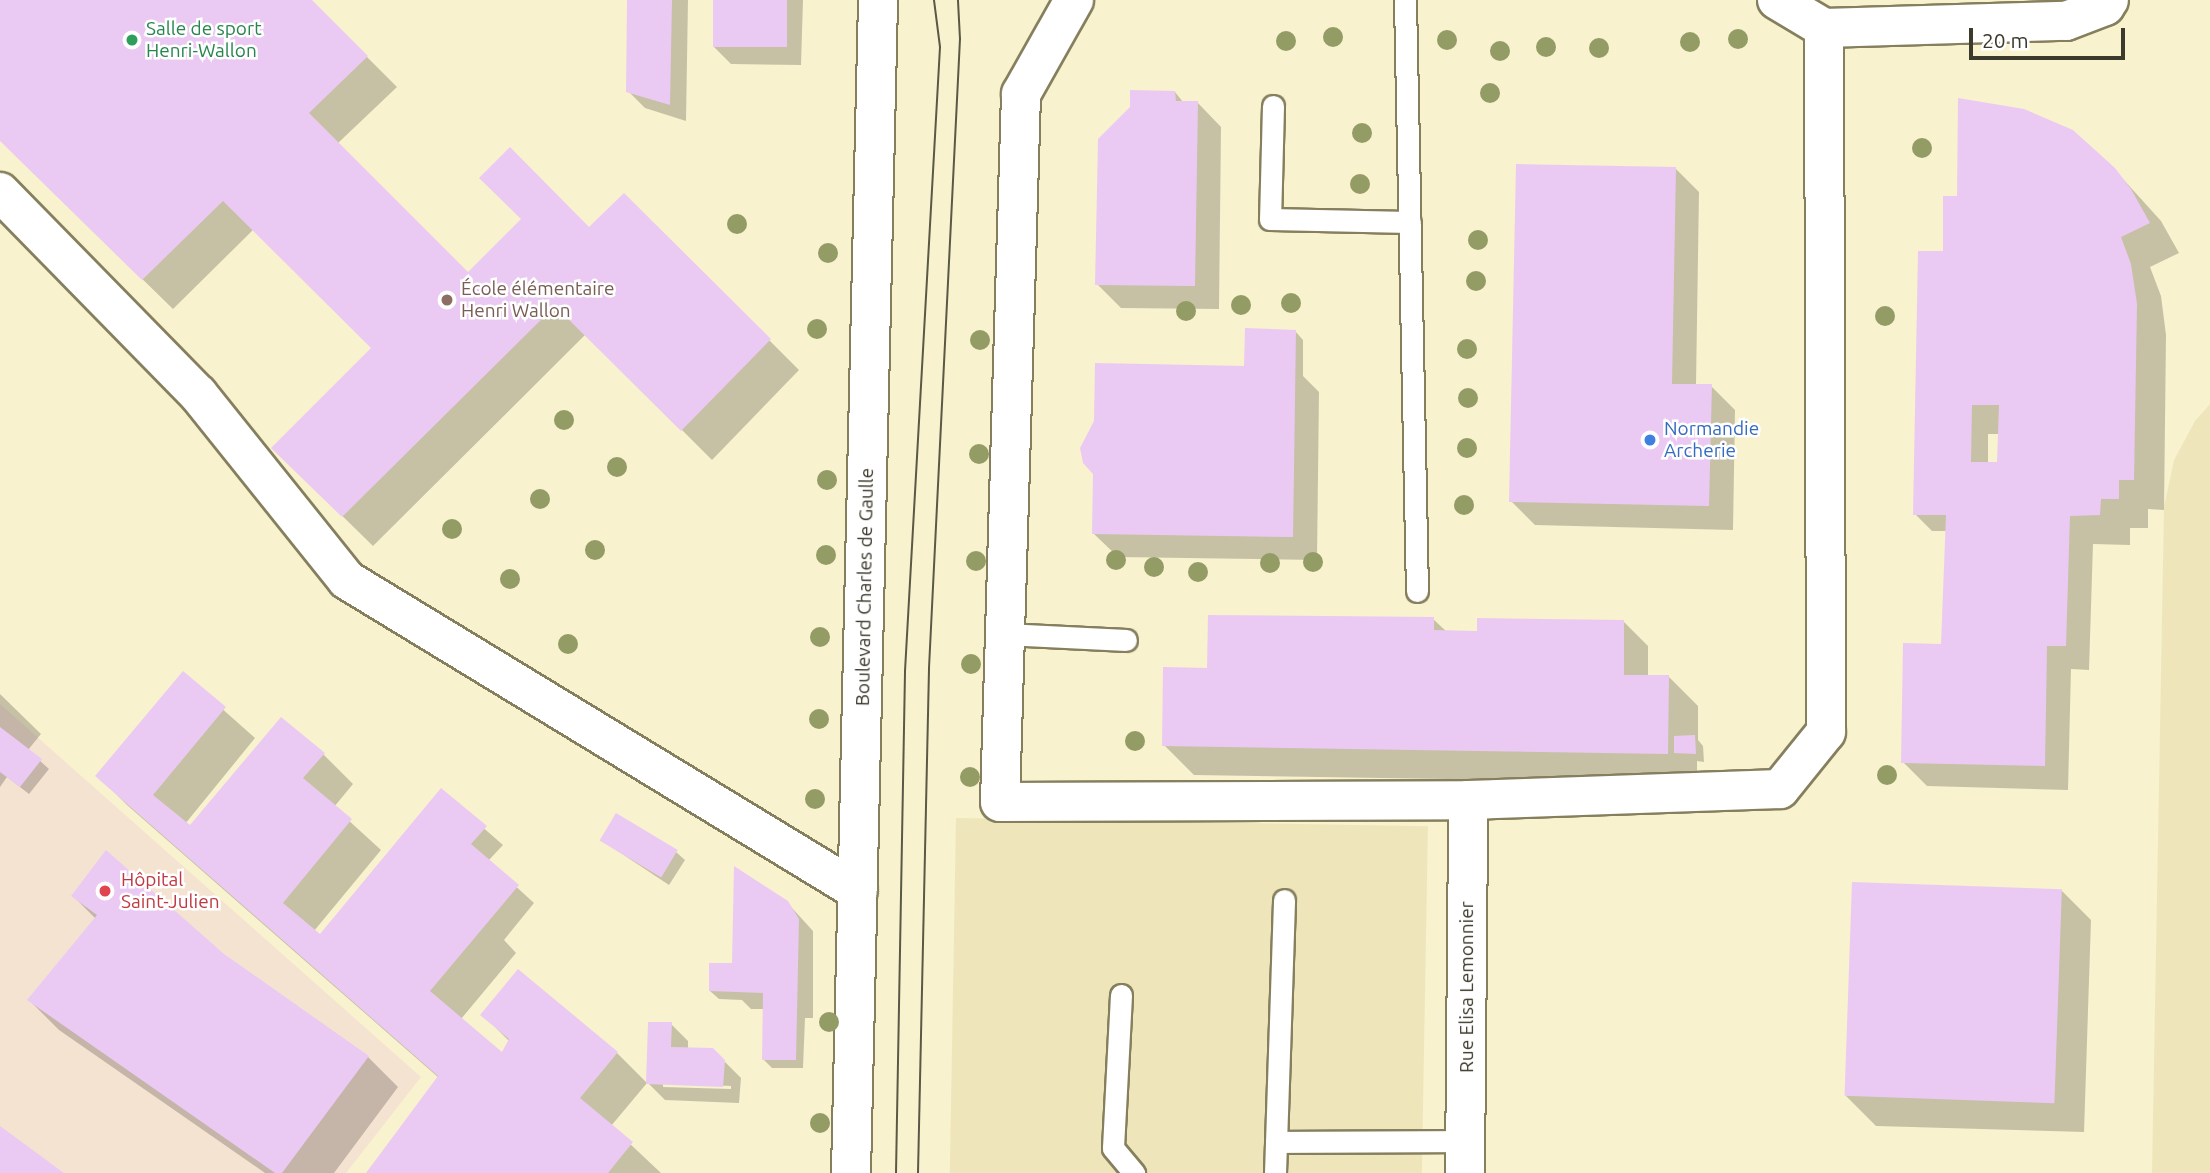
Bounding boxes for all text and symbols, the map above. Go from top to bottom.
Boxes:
scale bar [1972,14,2128,58]
place label: Salle de sport Henri-Wallon [146,18,262,62]
text: 20 m [1982,28,2029,52]
marker: Salle de sport Henri-Wallon [124,32,140,48]
place label: École élémentaire Henri Wallon [461,278,615,322]
marker: École élémentaire Henri Wallon [439,292,455,308]
place label: Normandie Archerie [1664,418,1759,462]
marker: Normandie Archerie [1642,432,1658,448]
street label: Boulevard Charles de Gaulle [852,468,878,706]
place label: Hôpital Saint-Julien [121,869,219,913]
marker: Hôpital Saint-Julien [95,881,115,901]
street label: Rue Elisa Lemonnier [1456,901,1478,1073]

